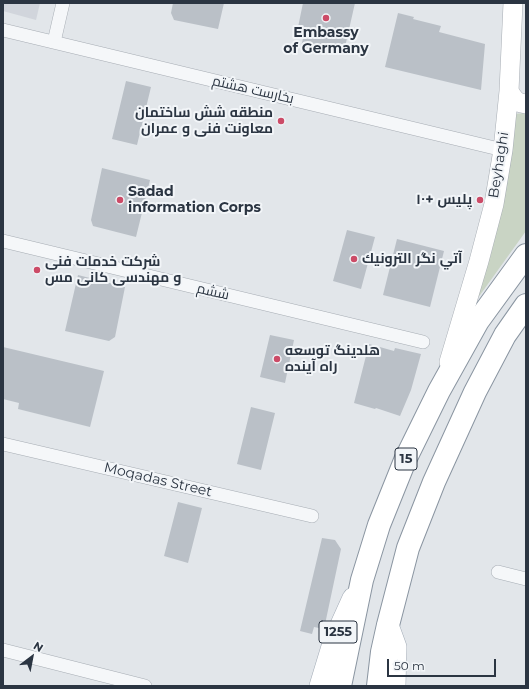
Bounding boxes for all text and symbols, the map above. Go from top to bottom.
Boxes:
marker: Embassy of Germany [321,13,331,23]
place label: Embassy of Germany [283,25,369,58]
street label: بخارست هشتم [211,72,295,108]
place label: منطقه شش ساختمان معاونت فنی و عمران [135,105,273,138]
marker: منطقه شش ساختمان معاونت فنی و عمران [276,116,286,126]
street label: Beyhaghi [485,131,513,199]
place label: Sadad information Corps [128,184,261,216]
place label: پلیس +۱٠ [416,192,472,208]
marker: Sadad information Corps [115,195,125,205]
marker: پلیس +۱٠ [475,195,485,205]
place label: آتي نگر الترونيك [362,251,462,267]
place label: شرکت خدمات فنی و مهندسی کانی مس [45,254,181,286]
marker: آتي نگر الترونيك [349,254,359,264]
marker: شرکت خدمات فنی و مهندسی کانی مس [32,265,42,275]
street label: ششم [195,280,231,304]
place label: هلدینگ توسعه راه آینده [285,343,380,376]
marker: هلدینگ توسعه راه آینده [272,354,282,364]
road number: 15 [395,448,417,470]
street label: Moqadas Street [102,459,214,501]
road number: 1255 [319,621,357,643]
north arrow [12,637,52,677]
text: N [31,639,46,655]
scale bar [389,651,498,677]
text: 50 m [394,658,425,673]

